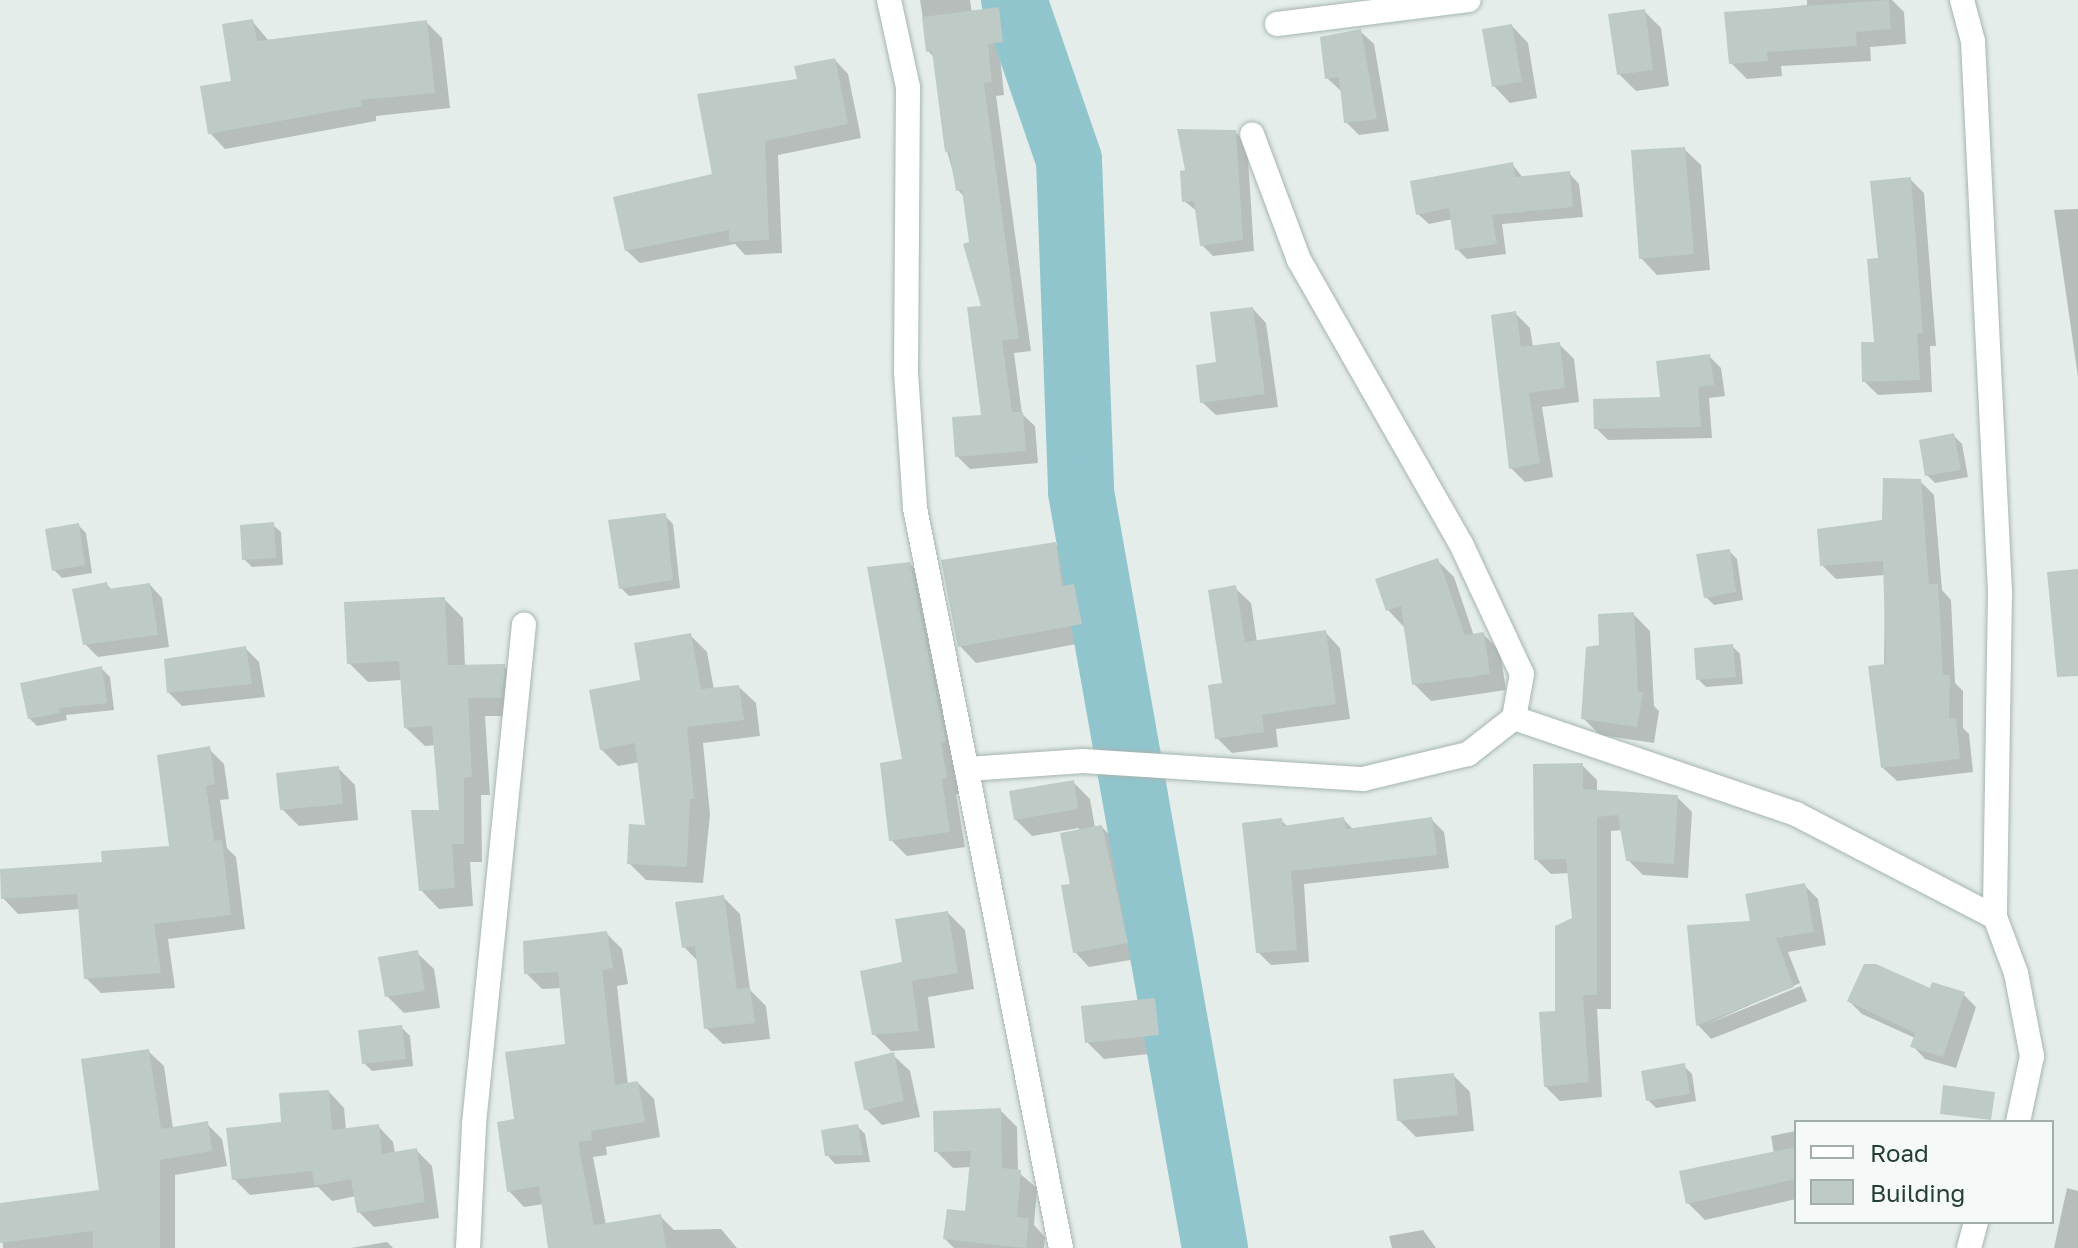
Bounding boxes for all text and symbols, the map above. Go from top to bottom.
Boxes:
legend [1794,1120,2054,1224]
text: Road [1870,1138,1929,1167]
text: Building [1870,1178,1965,1207]

